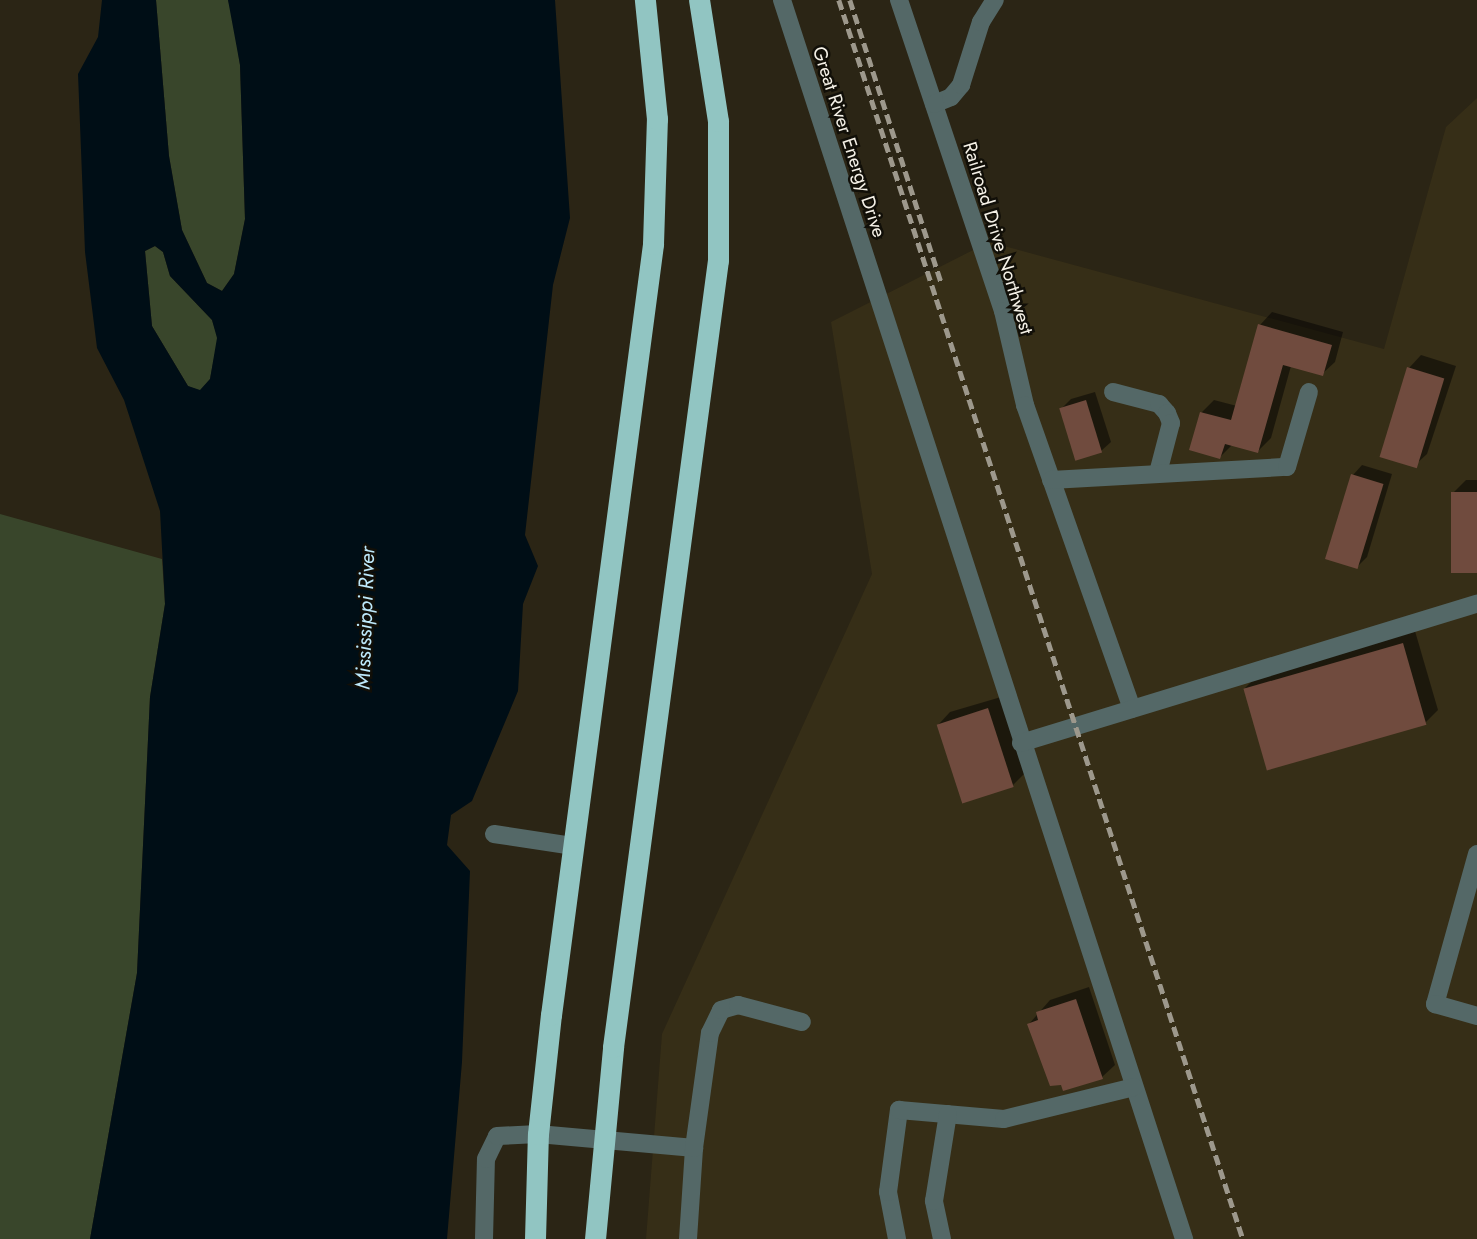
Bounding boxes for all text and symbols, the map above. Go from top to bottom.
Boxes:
street label: Great River Energy Drive [807,44,891,240]
street label: Railroad Drive Northwest [958,139,1038,337]
water label: Mississippi River [350,546,380,690]

